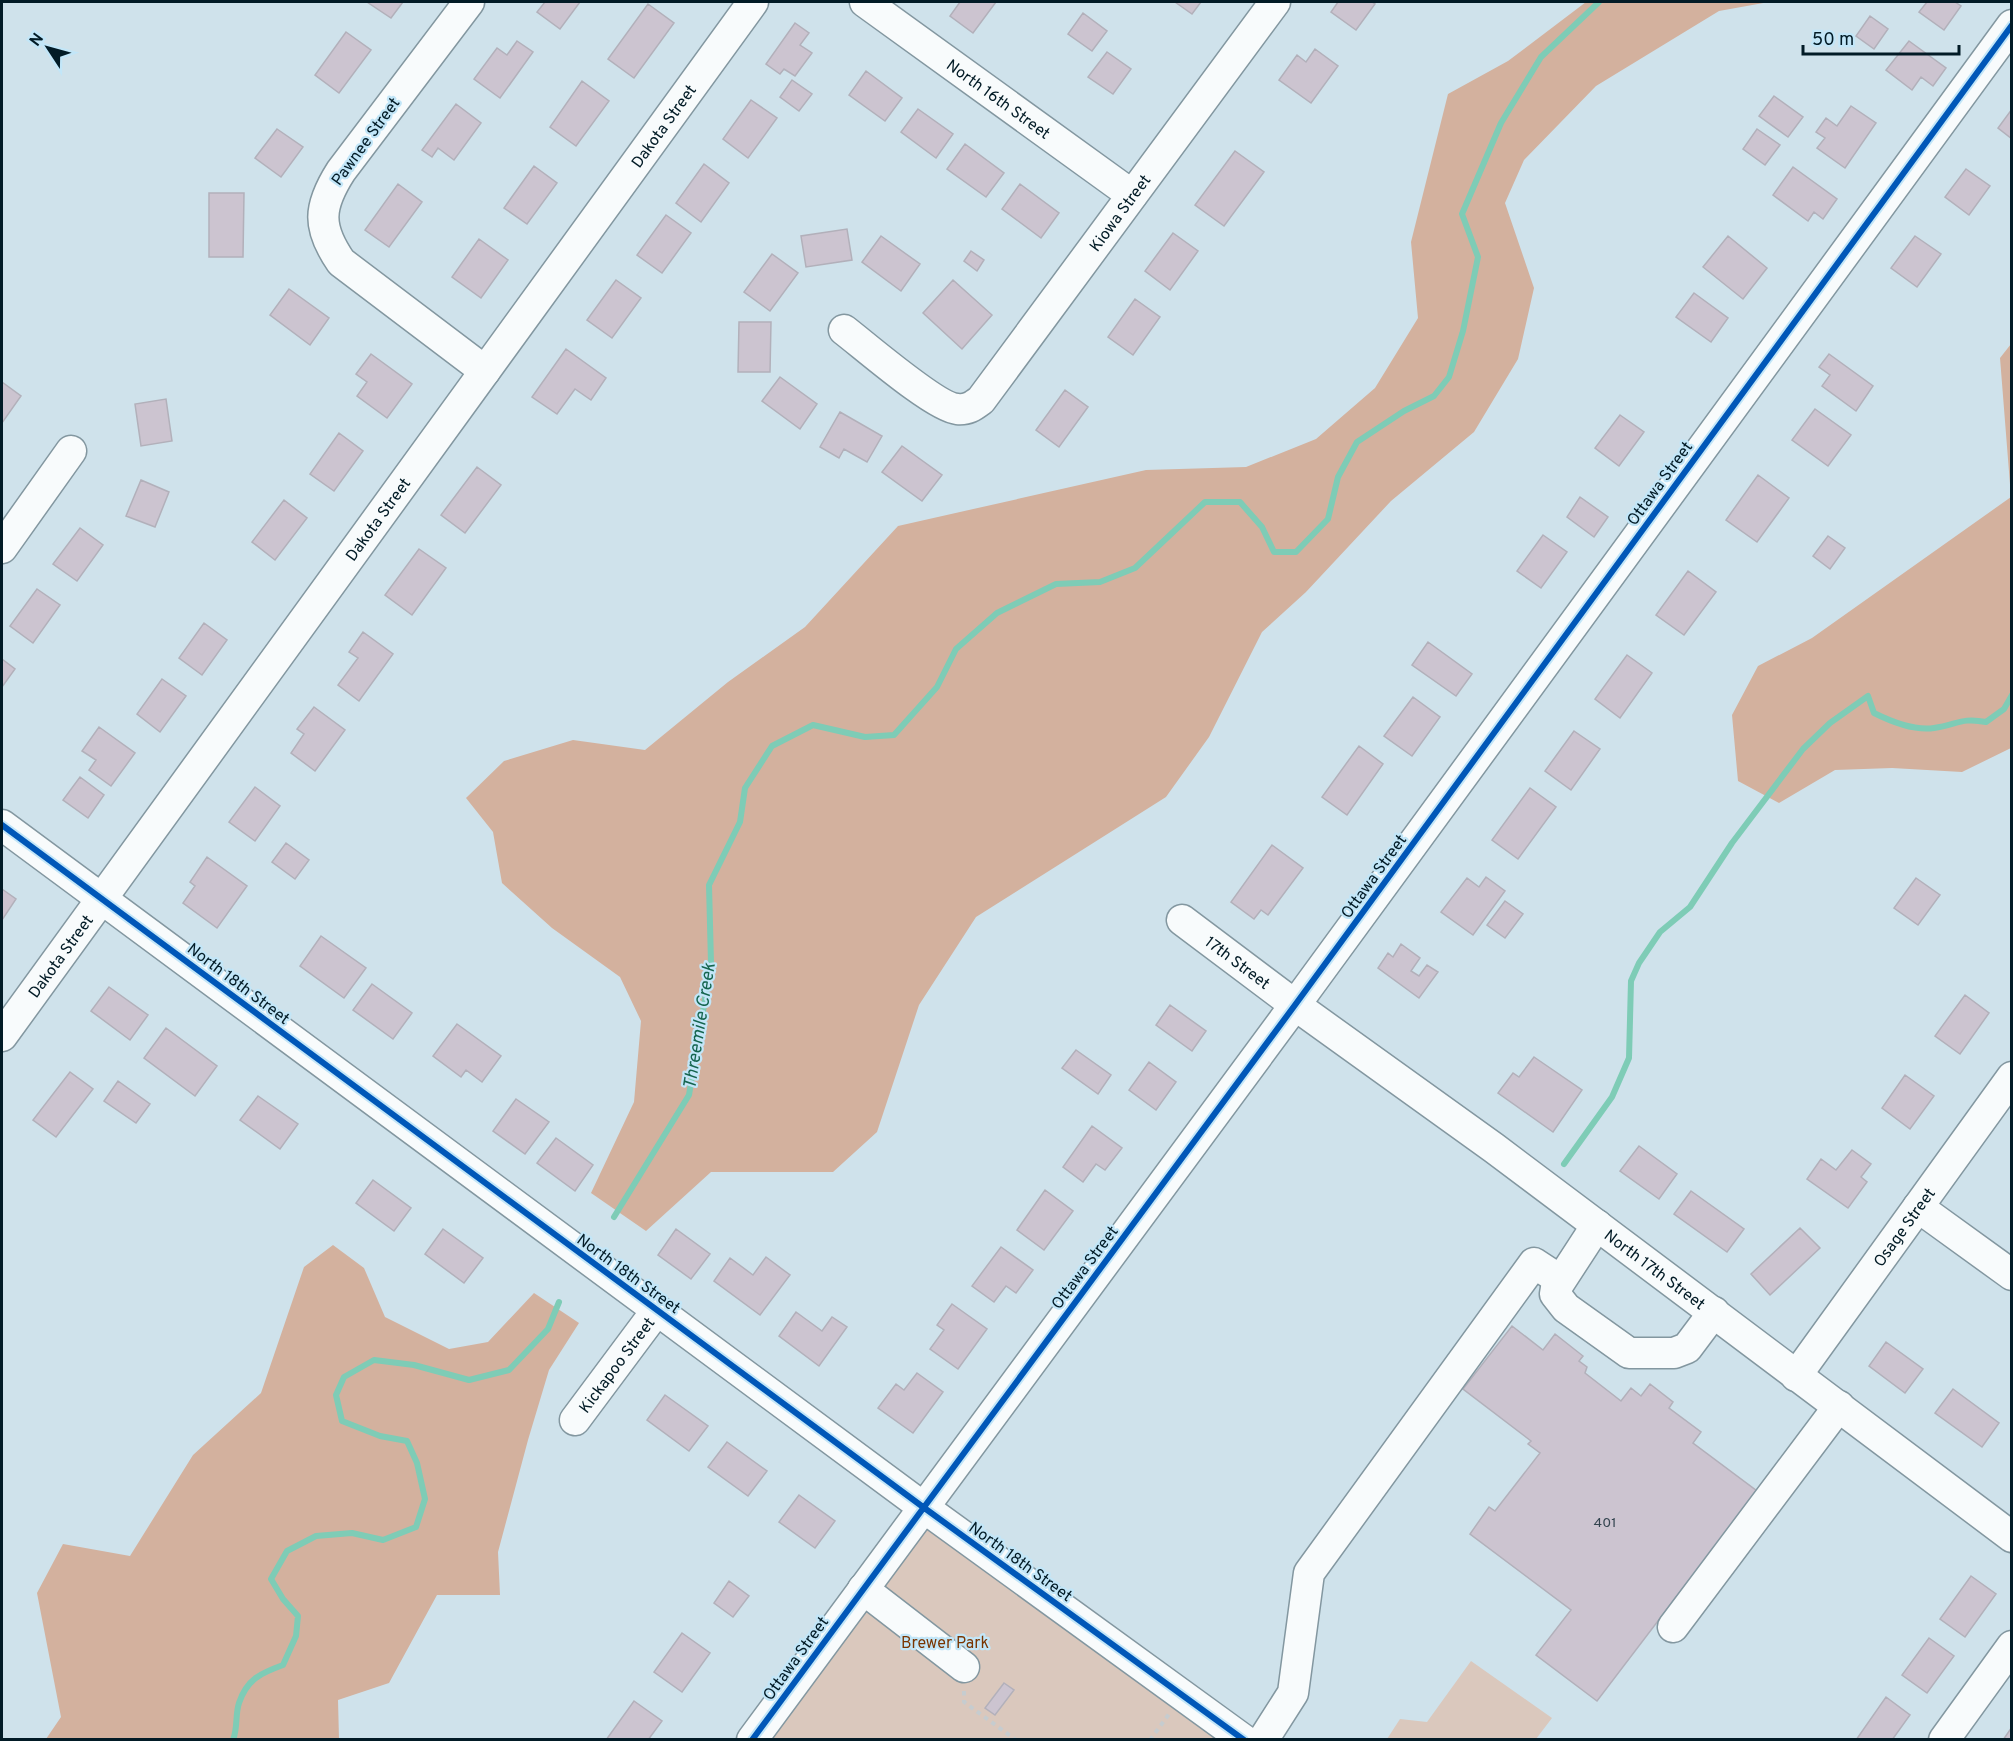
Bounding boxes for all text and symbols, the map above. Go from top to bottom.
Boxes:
north arrow [18,18,78,78]
scale bar [1803,18,1959,56]
text: 50 m [1812,29,1854,52]
text: N [26,30,49,51]
street label: North 16th Street [942,56,1053,145]
street label: Dakota Street [628,81,702,172]
street label: Pawnee Street [328,94,405,190]
street label: Kiowa Street [1086,171,1156,256]
street label: Ottawa Street [1623,438,1698,530]
street label: Dakota Street [342,475,416,566]
street label: Ottawa Street [1337,831,1412,923]
street label: Dakota Street [25,912,99,1003]
street label: 17th Street [1200,933,1273,995]
street label: North 18th Street [183,940,293,1030]
water label: Threemile Creek [679,961,722,1091]
street label: Osage Street [1870,1185,1941,1271]
street label: Ottawa Street [1048,1223,1123,1314]
street label: North 17th Street [1599,1226,1709,1315]
street label: North 18th Street [572,1230,684,1319]
street label: Kickapoo Street [576,1314,660,1418]
house number: 401 [1594,1515,1616,1532]
street label: North 18th Street [964,1518,1076,1607]
street label: Ottawa Street [759,1613,834,1705]
park label: Brewer Park [901,1634,989,1654]

